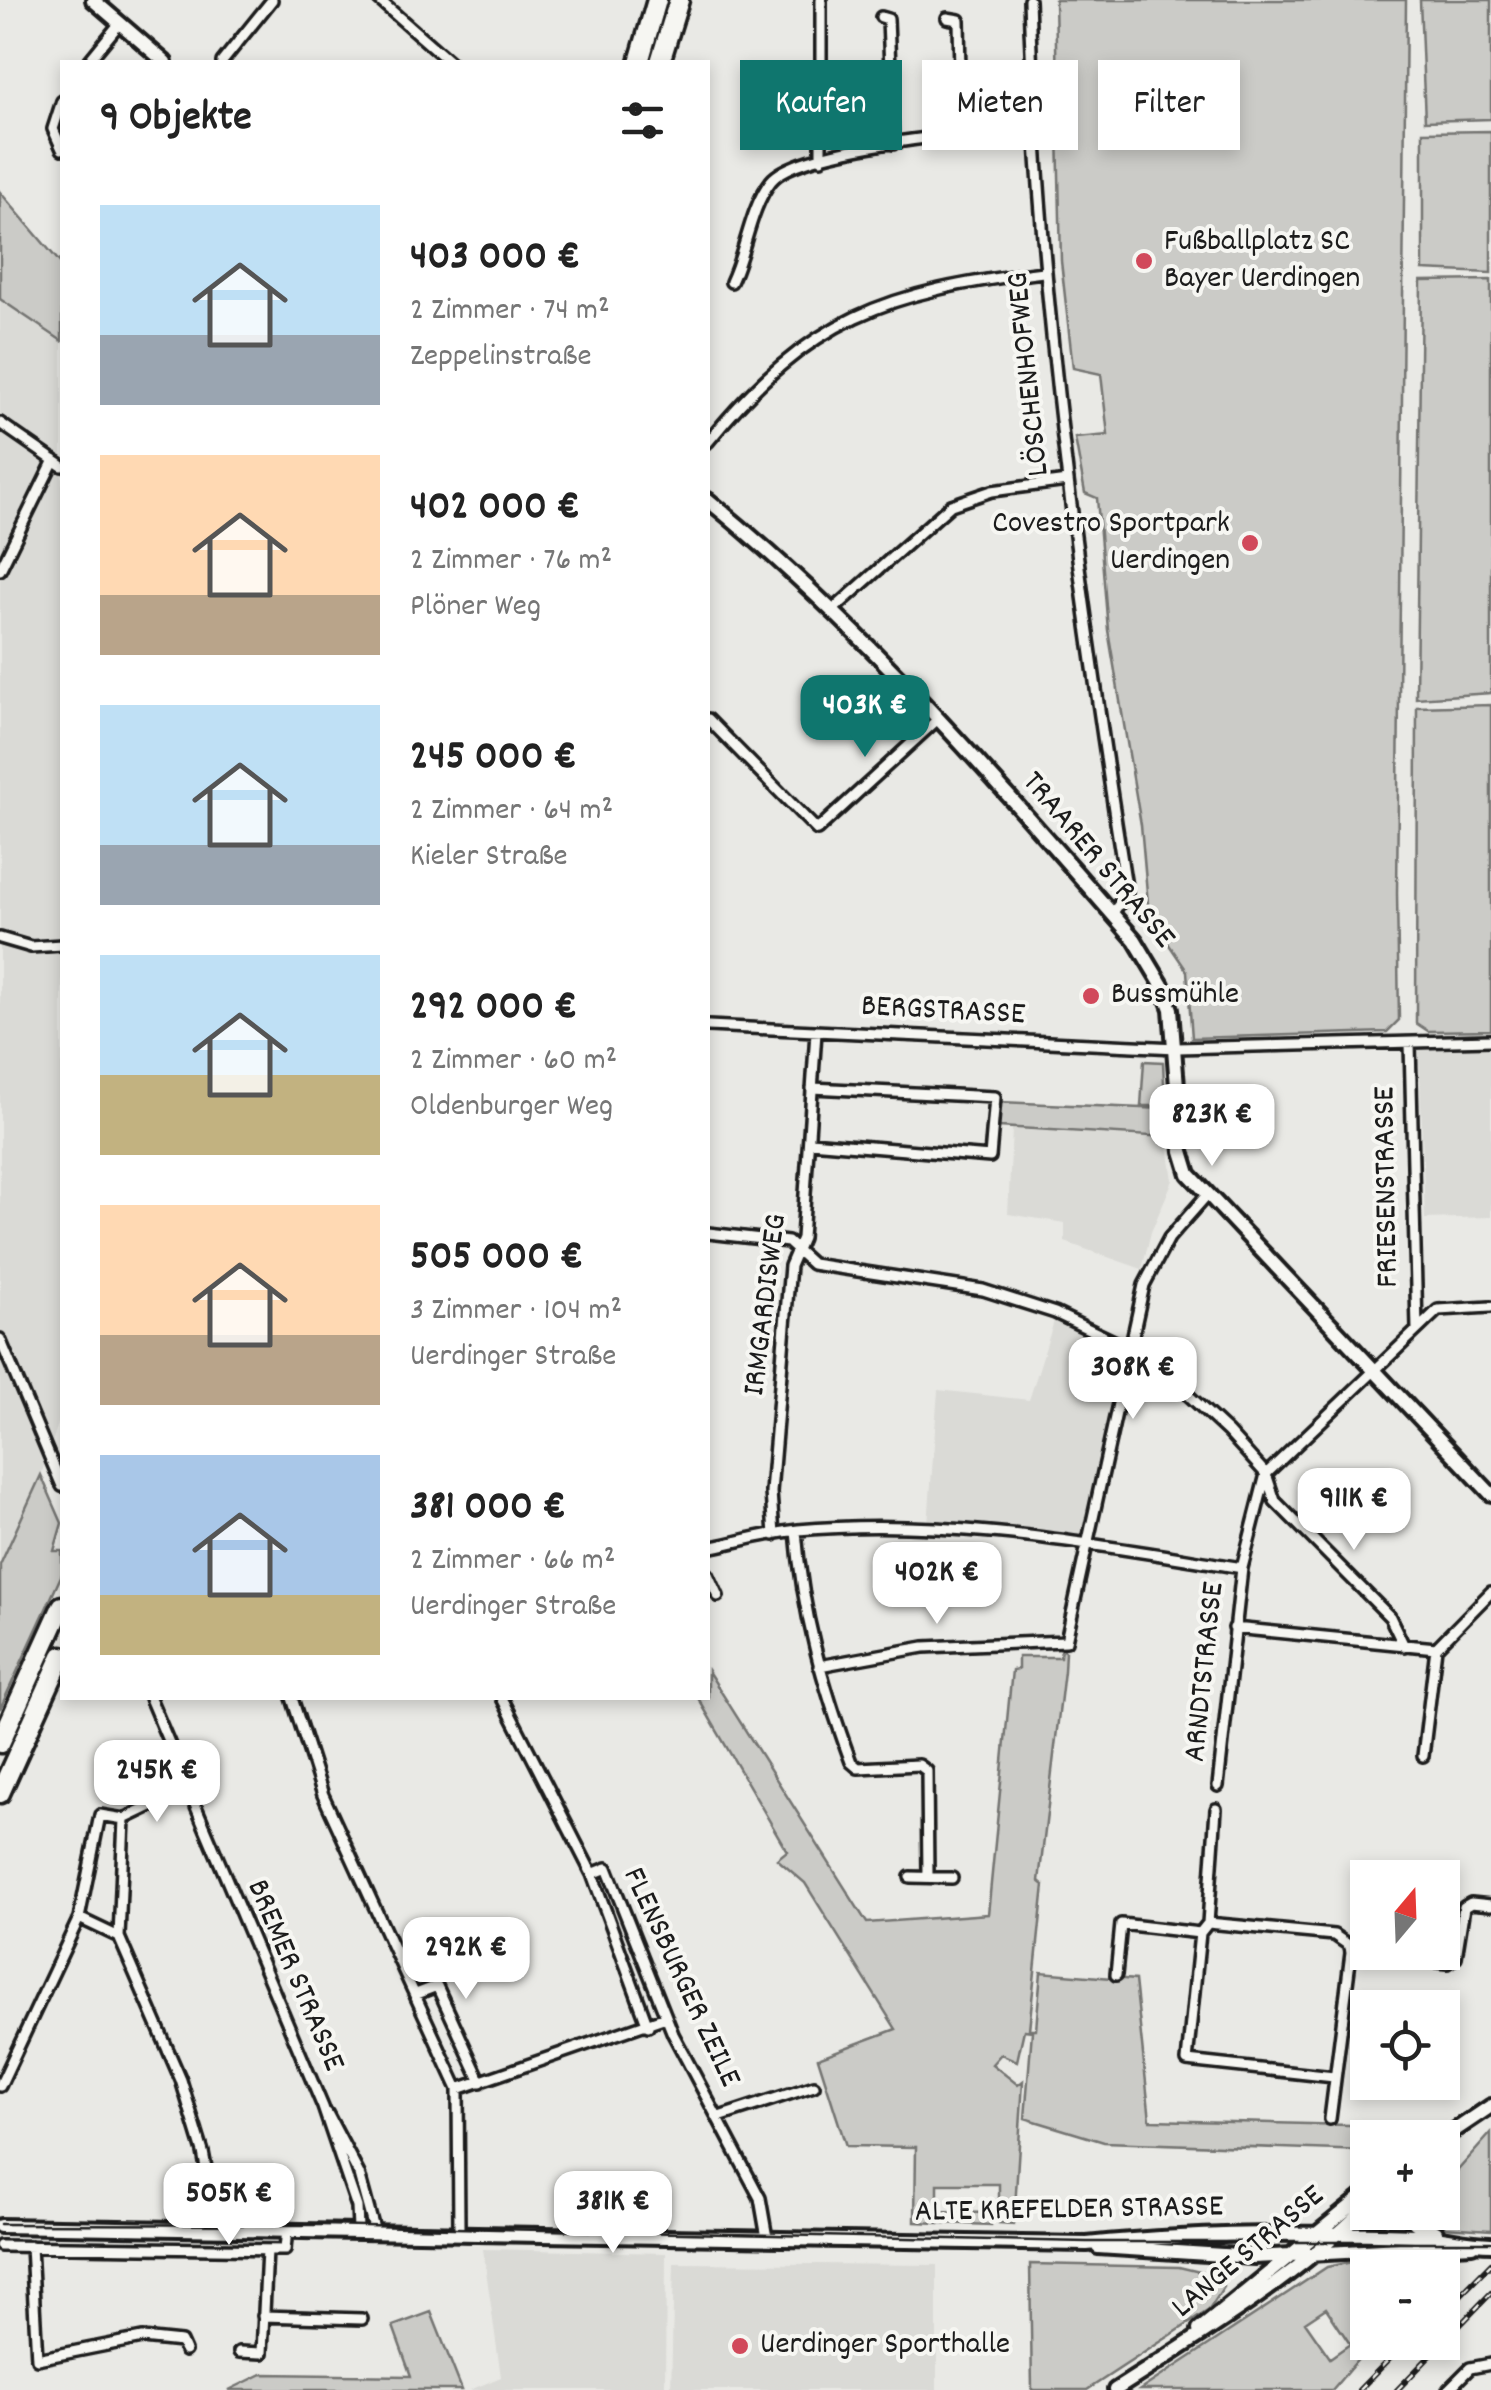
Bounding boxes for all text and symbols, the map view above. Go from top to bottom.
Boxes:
chip: Kaufen [740,60,902,150]
chip: Mieten [922,60,1078,150]
chip: Filter [1098,60,1240,150]
text: 9 Objekte [100,90,252,150]
icon: filters [615,93,670,148]
place label: Fußballplatz SC Bayer Uerdingen [1164,220,1360,303]
text: 403 000 € [410,229,580,289]
icon: home [180,245,300,365]
marker: Fußballplatz SC Bayer Uerdingen [1133,250,1155,272]
street label: LÖSCHENHOFWEG [996,270,1064,478]
text: 2 Zimmer · 74 m² [410,289,610,335]
text: Zeppelinstraße [410,335,591,381]
text: 402 000 € [410,479,580,539]
icon: home [180,495,300,615]
place label: Covestro Sportpark Uerdingen [992,502,1230,585]
marker: Covestro Sportpark Uerdingen [1239,532,1261,554]
text: 2 Zimmer · 76 m² [410,539,612,585]
text: Plöner Weg [410,585,541,631]
pin: 403K € [784,675,946,760]
text: 403K € [823,684,907,730]
text: 245 000 € [410,729,577,789]
icon: home [180,745,300,865]
street label: TRAARER STRASSE [1009,762,1185,960]
text: 2 Zimmer · 64 m² [410,789,613,835]
text: Kieler Straße [410,835,568,881]
place label: Bussmühle [1111,973,1239,1019]
text: 292 000 € [410,979,577,1039]
street label: BERGSTRASSE [860,985,1027,1039]
marker: Bussmühle [1080,985,1102,1007]
icon: home [180,995,300,1115]
text: 2 Zimmer · 60 m² [410,1039,617,1085]
pin: 823K € [1131,1084,1293,1169]
text: Oldenburger Weg [410,1085,613,1131]
street label: FRIESENSTRASSE [1363,1085,1413,1288]
text: 823K € [1172,1093,1253,1139]
street label: IRMGARDISWEG [733,1211,801,1399]
text: 505 000 € [410,1229,583,1289]
icon: home [180,1245,300,1365]
text: 3 Zimmer · 104 m² [410,1289,622,1335]
text: Uerdinger Straße [410,1335,616,1381]
pin: 308K € [1052,1337,1214,1422]
text: 308K € [1091,1346,1175,1392]
pin: 911K € [1273,1468,1435,1553]
text: 911K € [1320,1477,1388,1523]
text: 381 000 € [410,1479,566,1539]
icon: home [180,1495,300,1615]
text: 2 Zimmer · 66 m² [410,1539,616,1585]
pin: 402K € [856,1542,1018,1627]
text: 402K € [895,1551,979,1597]
street label: ARNDTSTRASSE [1174,1579,1238,1764]
text: Uerdinger Straße [410,1585,616,1631]
pin: 245K € [76,1740,238,1825]
text: 245K € [116,1749,198,1795]
north arrow [1350,1860,1460,1970]
map controls [1350,1860,1460,2360]
street label: FLENSBURGER ZEILE [609,1861,751,2096]
street label: BREMER STRASSE [233,1873,355,2079]
pin: 292K € [385,1917,547,2002]
text: 292K € [425,1926,507,1972]
button: locate [1350,1990,1460,2100]
button: + [1350,2120,1460,2230]
pin: 505K € [148,2163,310,2248]
pin: 381K € [532,2171,694,2256]
text: 505K € [185,2172,273,2218]
street label: LANGE STRASSE [1163,2175,1336,2331]
text: 381K € [576,2180,650,2226]
street label: ALTE KREFELDER STRASSE [914,2185,1224,2237]
button: − [1350,2250,1460,2360]
place label: Uerdinger Sporthalle [760,2323,1010,2369]
marker: Uerdinger Sporthalle [729,2335,751,2357]

